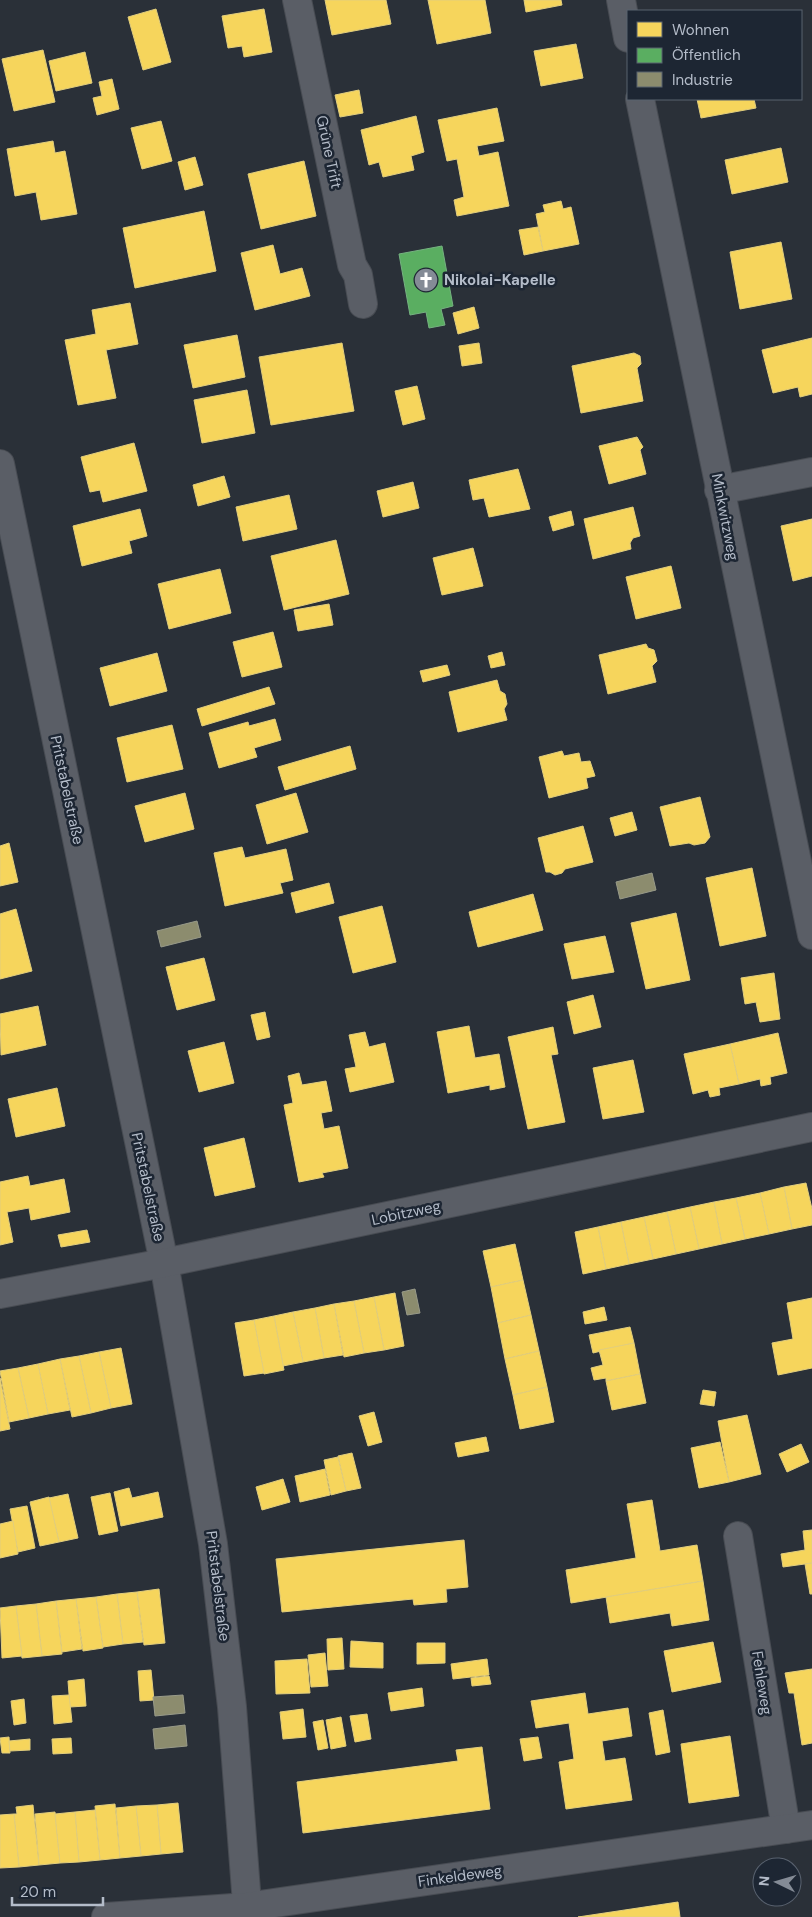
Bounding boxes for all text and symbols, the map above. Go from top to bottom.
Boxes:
legend [627,10,802,100]
text: Wohnen [672,20,729,40]
text: Öffentlich [672,45,741,65]
text: Industrie [672,70,733,90]
street label: Grüne Trift [311,114,347,191]
church icon: Nikolai-Kapelle [413,267,439,293]
place label: Nikolai-Kapelle [444,270,556,290]
street label: Minkwitzweg [707,472,743,562]
street label: Pritstabelstraße [46,734,88,846]
street label: Pritstabelstraße [127,1131,169,1243]
street label: Lobitzweg [370,1196,442,1230]
street label: Pritstabelstraße [201,1530,235,1642]
street label: Fehleweg [747,1650,777,1716]
north arrow [752,1857,802,1907]
street label: Finkeldeweg [417,1860,503,1892]
scale bar [12,1874,104,1906]
text: N [755,1875,773,1887]
text: 20 m [20,1882,56,1902]

